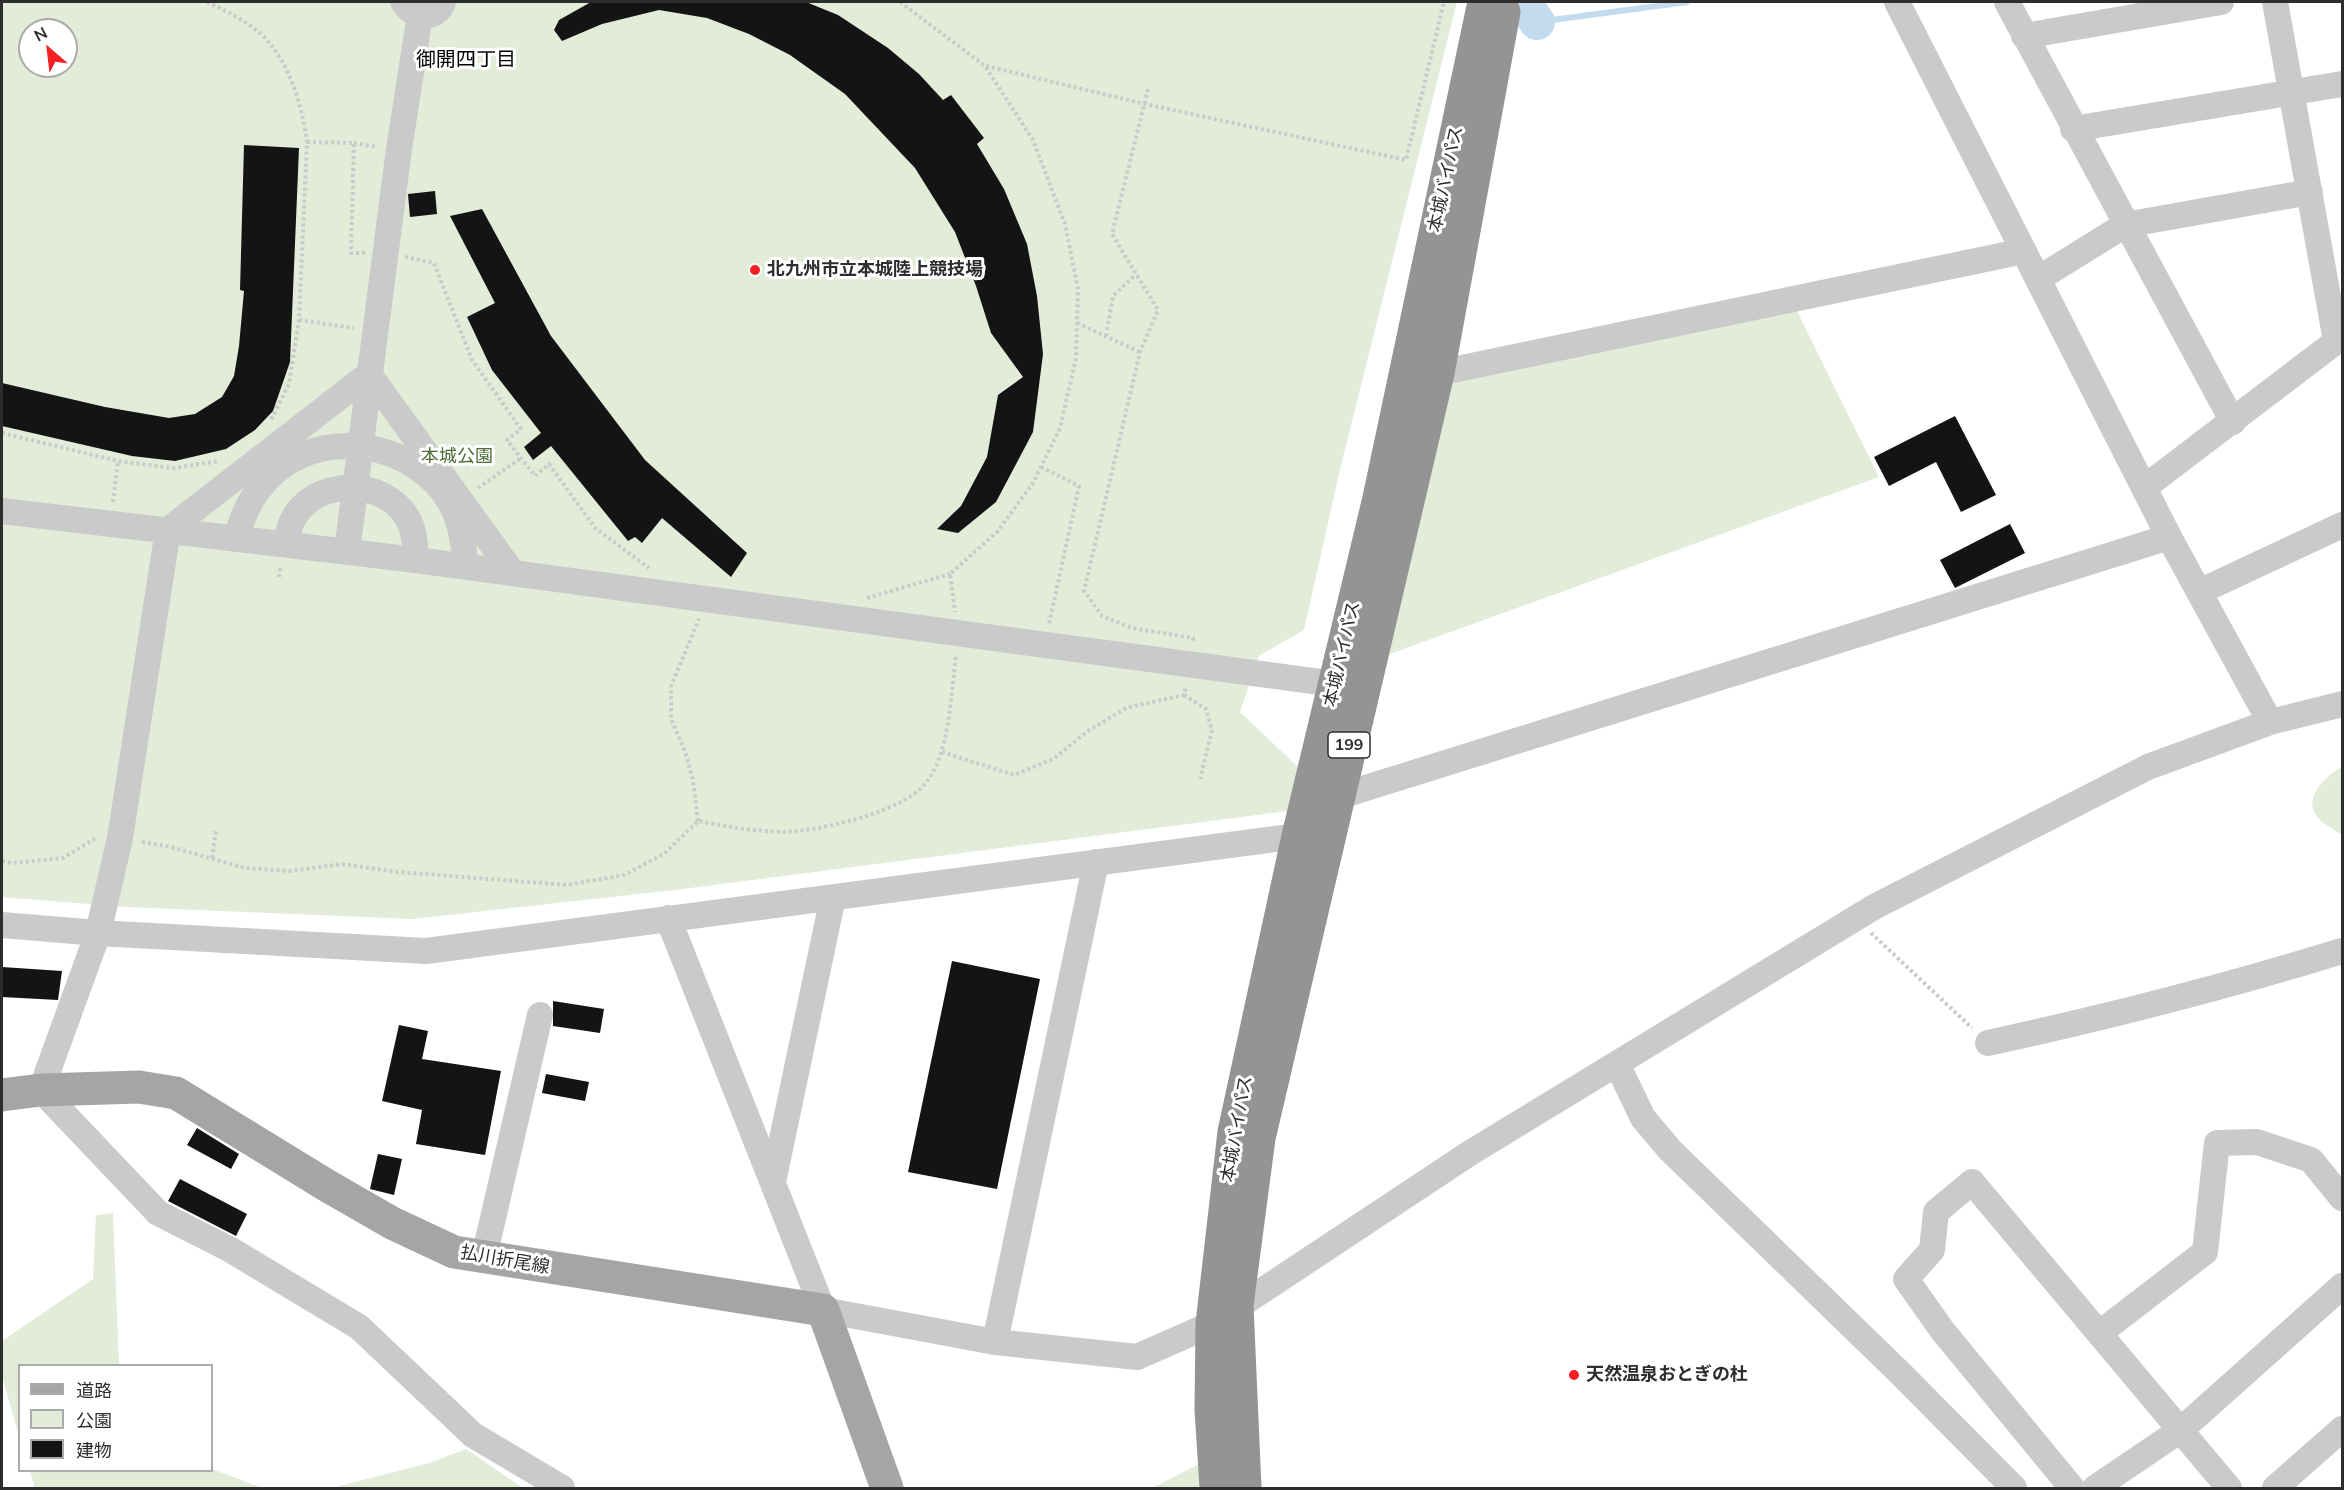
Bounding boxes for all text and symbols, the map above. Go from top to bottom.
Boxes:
north arrow [18,18,78,78]
text: N [30,22,51,46]
district label: 御開四丁目 [416,48,516,72]
street label: 本城バイパス [1424,124,1468,234]
place label: 北九州市立本城陸上競技場 [767,259,983,281]
marker: 北九州市立本城陸上競技場 [748,263,762,277]
park label: 本城公園 [421,446,493,468]
street label: 本城バイパス [1319,599,1365,709]
road number: 199 [1328,732,1370,758]
street label: 本城バイパス [1217,1074,1257,1184]
street label: 払川折尾線 [459,1242,551,1278]
legend [18,1364,213,1472]
place label: 天然温泉おとぎの杜 [1586,1364,1748,1386]
marker: 天然温泉おとぎの杜 [1567,1368,1581,1382]
text: 道路 [76,1379,112,1402]
text: 公園 [76,1409,112,1432]
text: 建物 [76,1439,112,1462]

